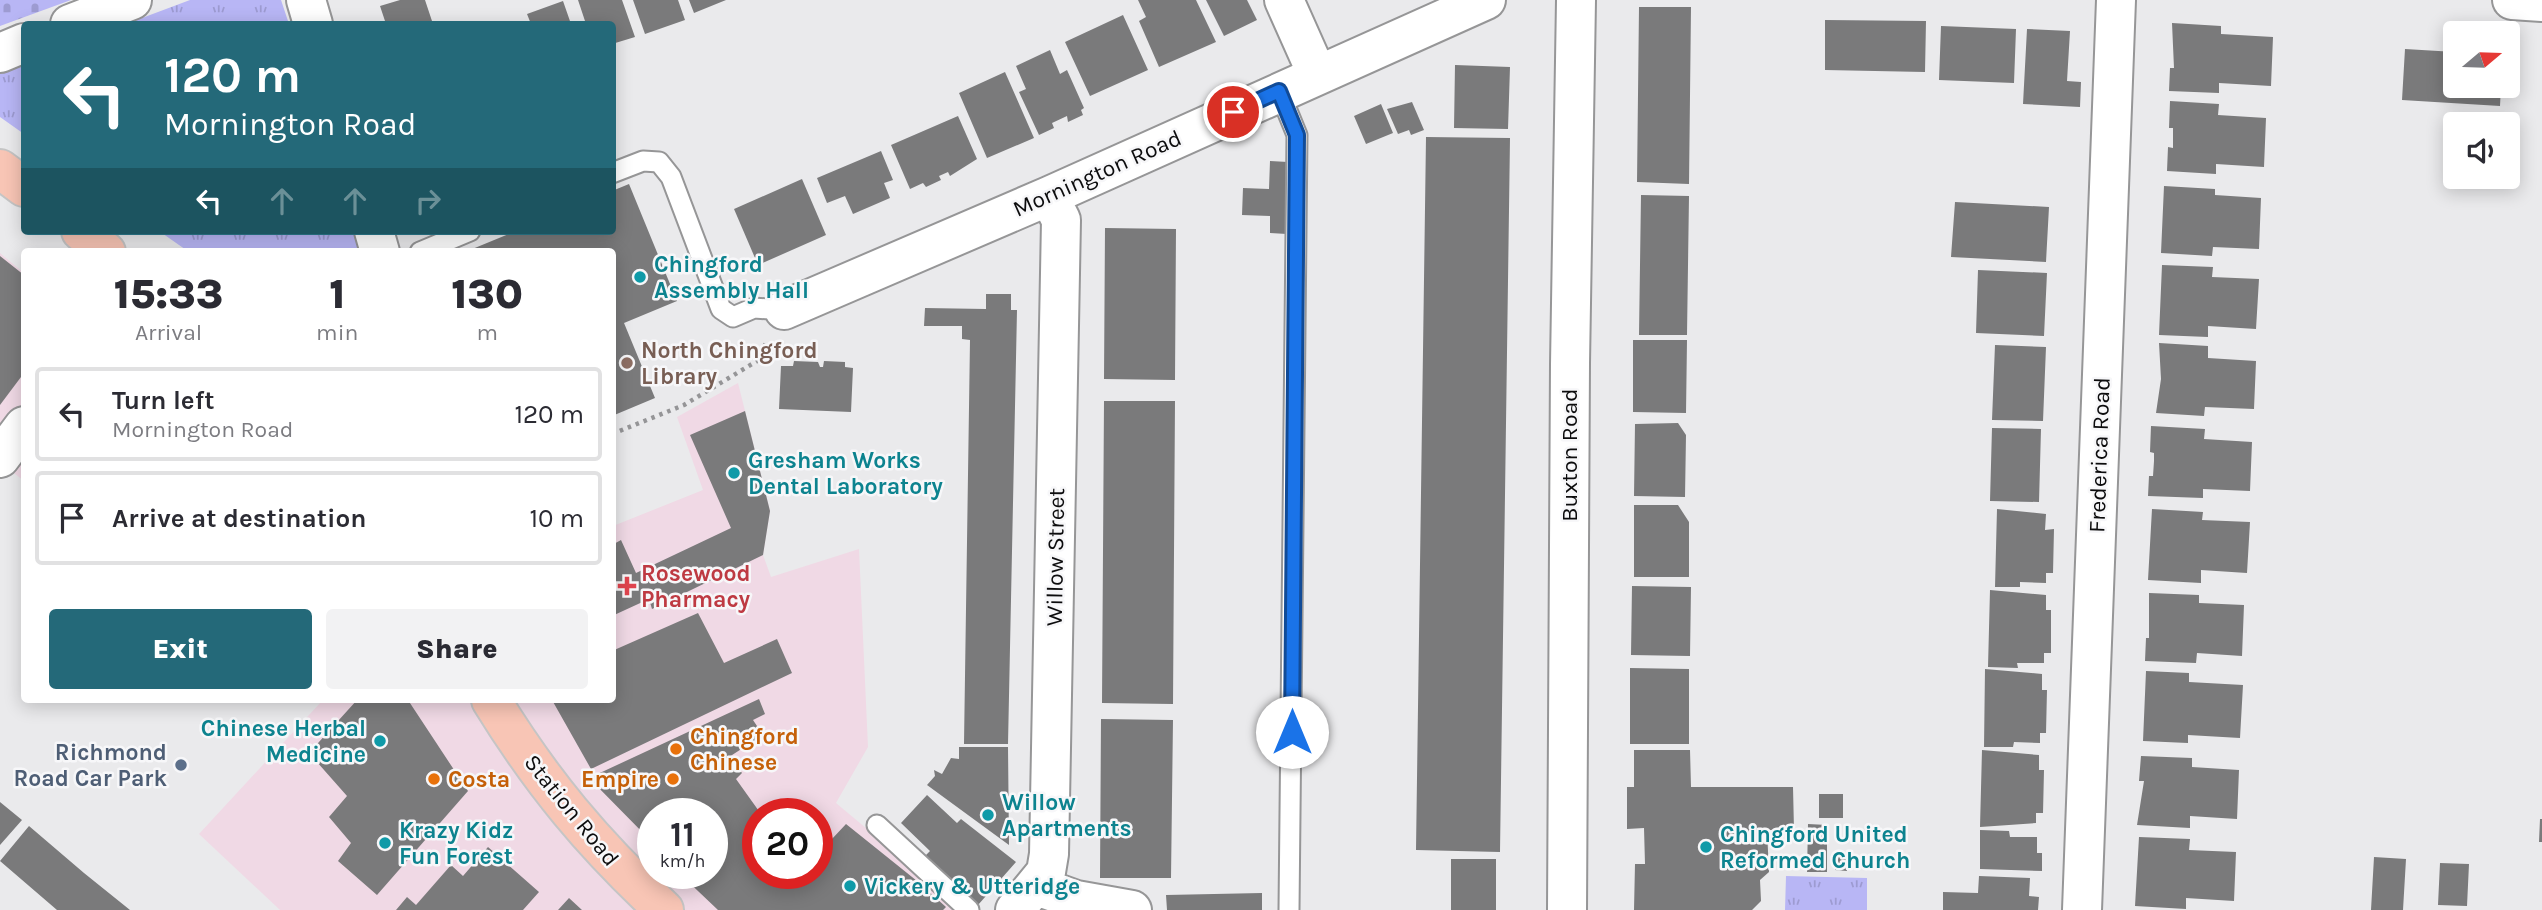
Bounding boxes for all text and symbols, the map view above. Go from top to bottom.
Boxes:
north arrow [2443,21,2520,98]
map controls [2443,21,2520,189]
text: 120 m [164,47,301,104]
icon: left [49,49,140,140]
pin [1203,82,1263,142]
icon: arrive [1214,93,1252,131]
text: Mornington Road [164,106,416,143]
button: sound [2443,112,2520,189]
street label: Mornington Road [1009,124,1186,223]
icon: left [190,182,228,220]
icon: ahead [263,182,301,220]
icon: ahead [336,182,374,220]
icon: right [409,182,447,220]
place label: Chingford Assembly Hall [654,251,809,304]
text: 15:33 [114,269,223,319]
text: 1 [329,269,345,319]
text: 130 [451,269,523,319]
marker: Chingford Assembly Hall [632,269,648,285]
text: Arrival [135,319,202,346]
text: min [316,319,358,346]
text: m [476,319,498,346]
place label: North Chingford Library [641,337,818,390]
marker: North Chingford Library [619,355,635,371]
street label: Frederica Road [2083,377,2116,533]
text: Turn left [112,385,214,416]
street label: Buxton Road [1556,388,1583,522]
icon: left [53,395,91,433]
text: 120 m [514,399,584,430]
text: Mornington Road [112,416,293,443]
place label: Gresham Works Dental Laboratory [748,447,943,500]
marker: Gresham Works Dental Laboratory [726,465,742,481]
street label: Willow Street [1041,487,1070,626]
icon: arrive [53,499,91,537]
text: Arrive at destination [112,503,366,534]
text: 10 m [529,503,584,534]
place label: Rosewood Pharmacy [641,560,751,613]
marker: Rosewood Pharmacy [619,578,635,594]
button: Exit [49,609,312,689]
button: Share [326,609,588,689]
position arrow [1255,695,1329,769]
place label: Chinese Herbal Medicine [201,715,366,768]
place label: Chingford Chinese [690,723,799,776]
marker: Chinese Herbal Medicine [372,733,388,749]
place label: Richmond Road Car Park [13,739,167,792]
marker: Chingford Chinese [668,741,684,757]
street label: Station Road [518,749,625,871]
marker: Richmond Road Car Park [173,757,189,773]
place label: Costa [448,766,510,793]
place label: Empire [581,766,659,793]
marker: Costa [426,771,442,787]
marker: Empire [665,771,681,787]
place label: Willow Apartments [1002,789,1132,842]
speed limit sign: 20 [742,798,833,889]
marker: Willow Apartments [980,807,996,823]
text: 11 [670,814,695,855]
place label: Krazy Kidz Fun Forest [399,817,513,870]
place label: Chingford United Reformed Church [1720,821,1910,874]
marker: Krazy Kidz Fun Forest [377,835,393,851]
marker: Chingford United Reformed Church [1698,839,1714,855]
text: km/h [660,850,705,872]
place label: Vickery & Utteridge [864,873,1080,900]
marker: Vickery & Utteridge [842,878,858,894]

